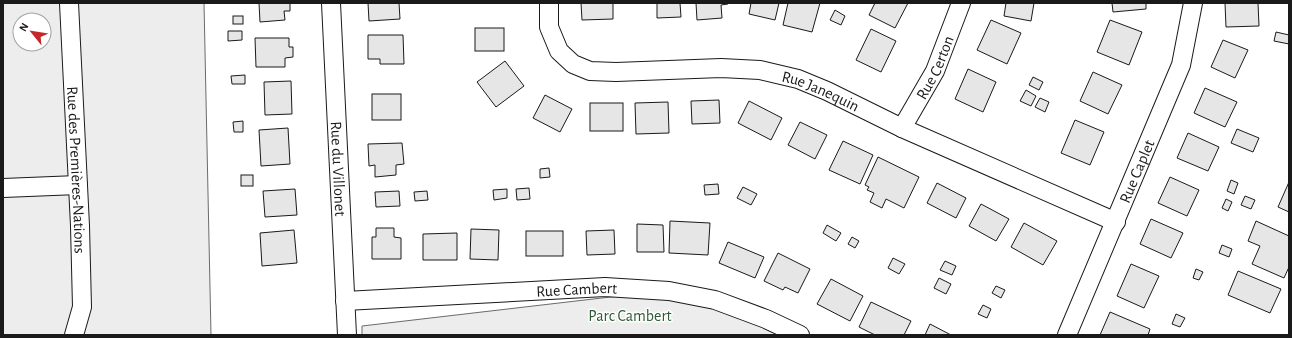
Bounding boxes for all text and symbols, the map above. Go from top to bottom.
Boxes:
north arrow [12,12,52,52]
text: N [17,21,30,33]
street label: Rue Certon [913,34,957,102]
street label: Rue Janequin [780,68,862,115]
street label: Rue des Premières-Nations [64,86,88,254]
street label: Rue du Villonet [328,121,348,217]
street label: Rue Caplet [1117,137,1158,205]
street label: Rue Cambert [536,280,618,300]
park label: Parc Cambert [588,308,672,324]

